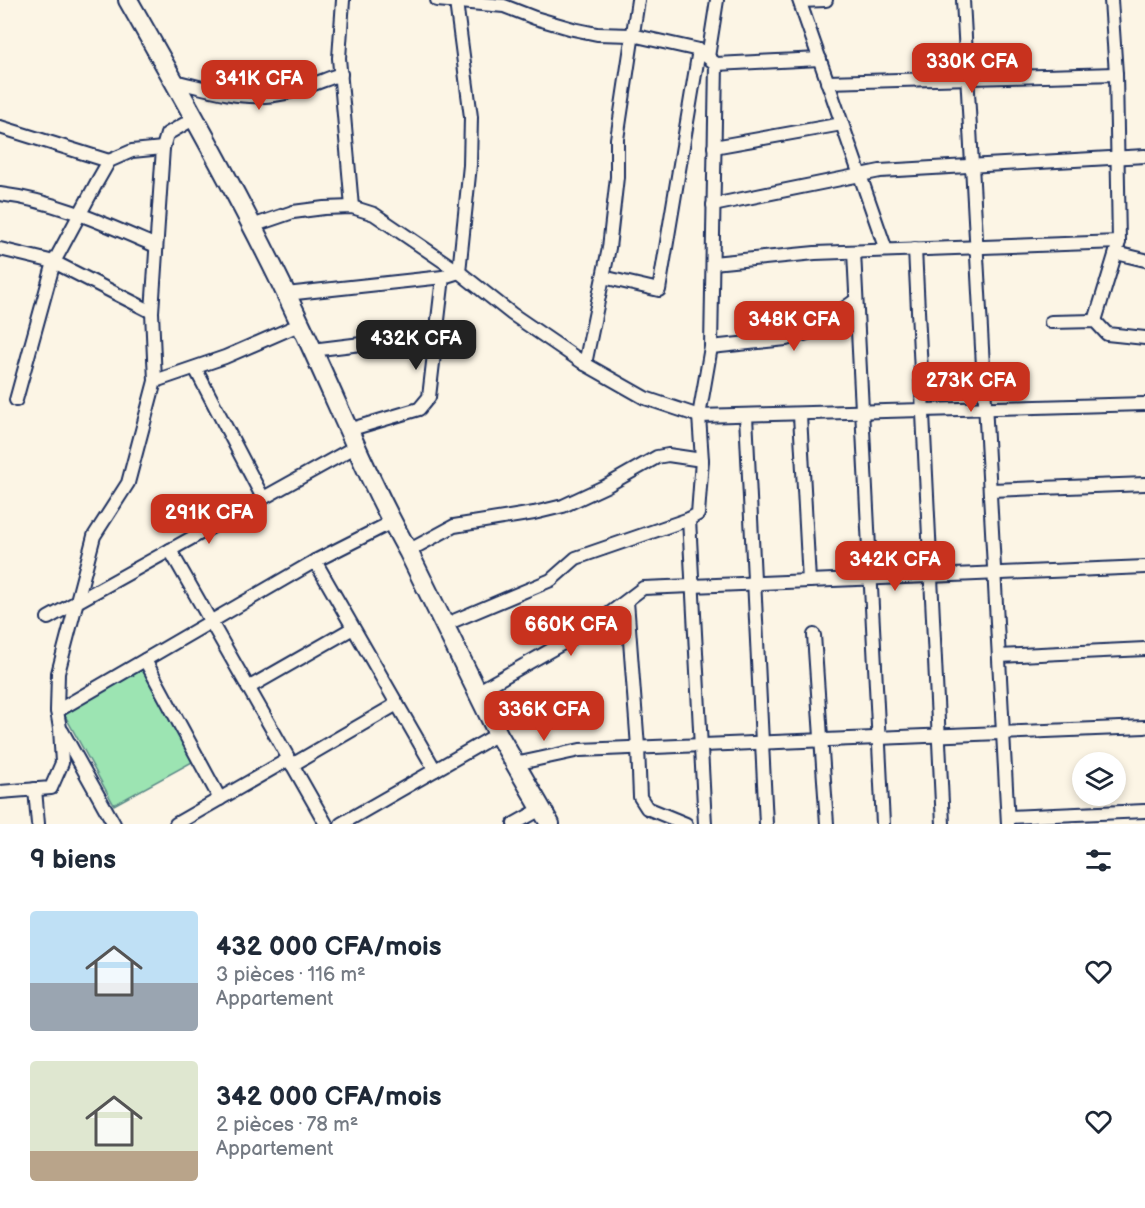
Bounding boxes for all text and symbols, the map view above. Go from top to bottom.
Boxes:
pin: 330K CFA [910,43,1034,94]
text: 330K CFA [926,50,1018,74]
pin: 341K CFA [197,60,321,111]
text: 341K CFA [215,67,303,91]
pin: 348K CFA [732,301,856,352]
text: 348K CFA [748,308,840,332]
pin: 432K CFA [354,320,478,371]
text: 432K CFA [370,327,462,351]
pin: 273K CFA [909,362,1033,413]
text: 273K CFA [926,369,1016,393]
pin: 291K CFA [147,494,271,545]
text: 291K CFA [165,501,253,525]
pin: 342K CFA [833,541,957,592]
text: 342K CFA [849,548,941,572]
pin: 660K CFA [509,606,633,657]
text: 660K CFA [525,613,617,637]
pin: 336K CFA [482,691,606,742]
text: 336K CFA [498,698,590,722]
map controls [1072,752,1126,806]
button: layers [1072,752,1126,806]
icon: filters [1082,844,1115,877]
text: 9 biens [30,845,116,876]
text: 432 000 CFA/mois [216,932,441,963]
icon: home [78,935,150,1007]
icon: heart [1082,955,1115,988]
text: 3 pièces · 116 m² [216,963,366,987]
text: Appartement [216,987,333,1011]
text: 342 000 CFA/mois [216,1082,441,1113]
icon: home [78,1085,150,1157]
icon: heart [1082,1105,1115,1138]
text: 2 pièces · 78 m² [216,1113,359,1137]
text: Appartement [216,1137,333,1161]

